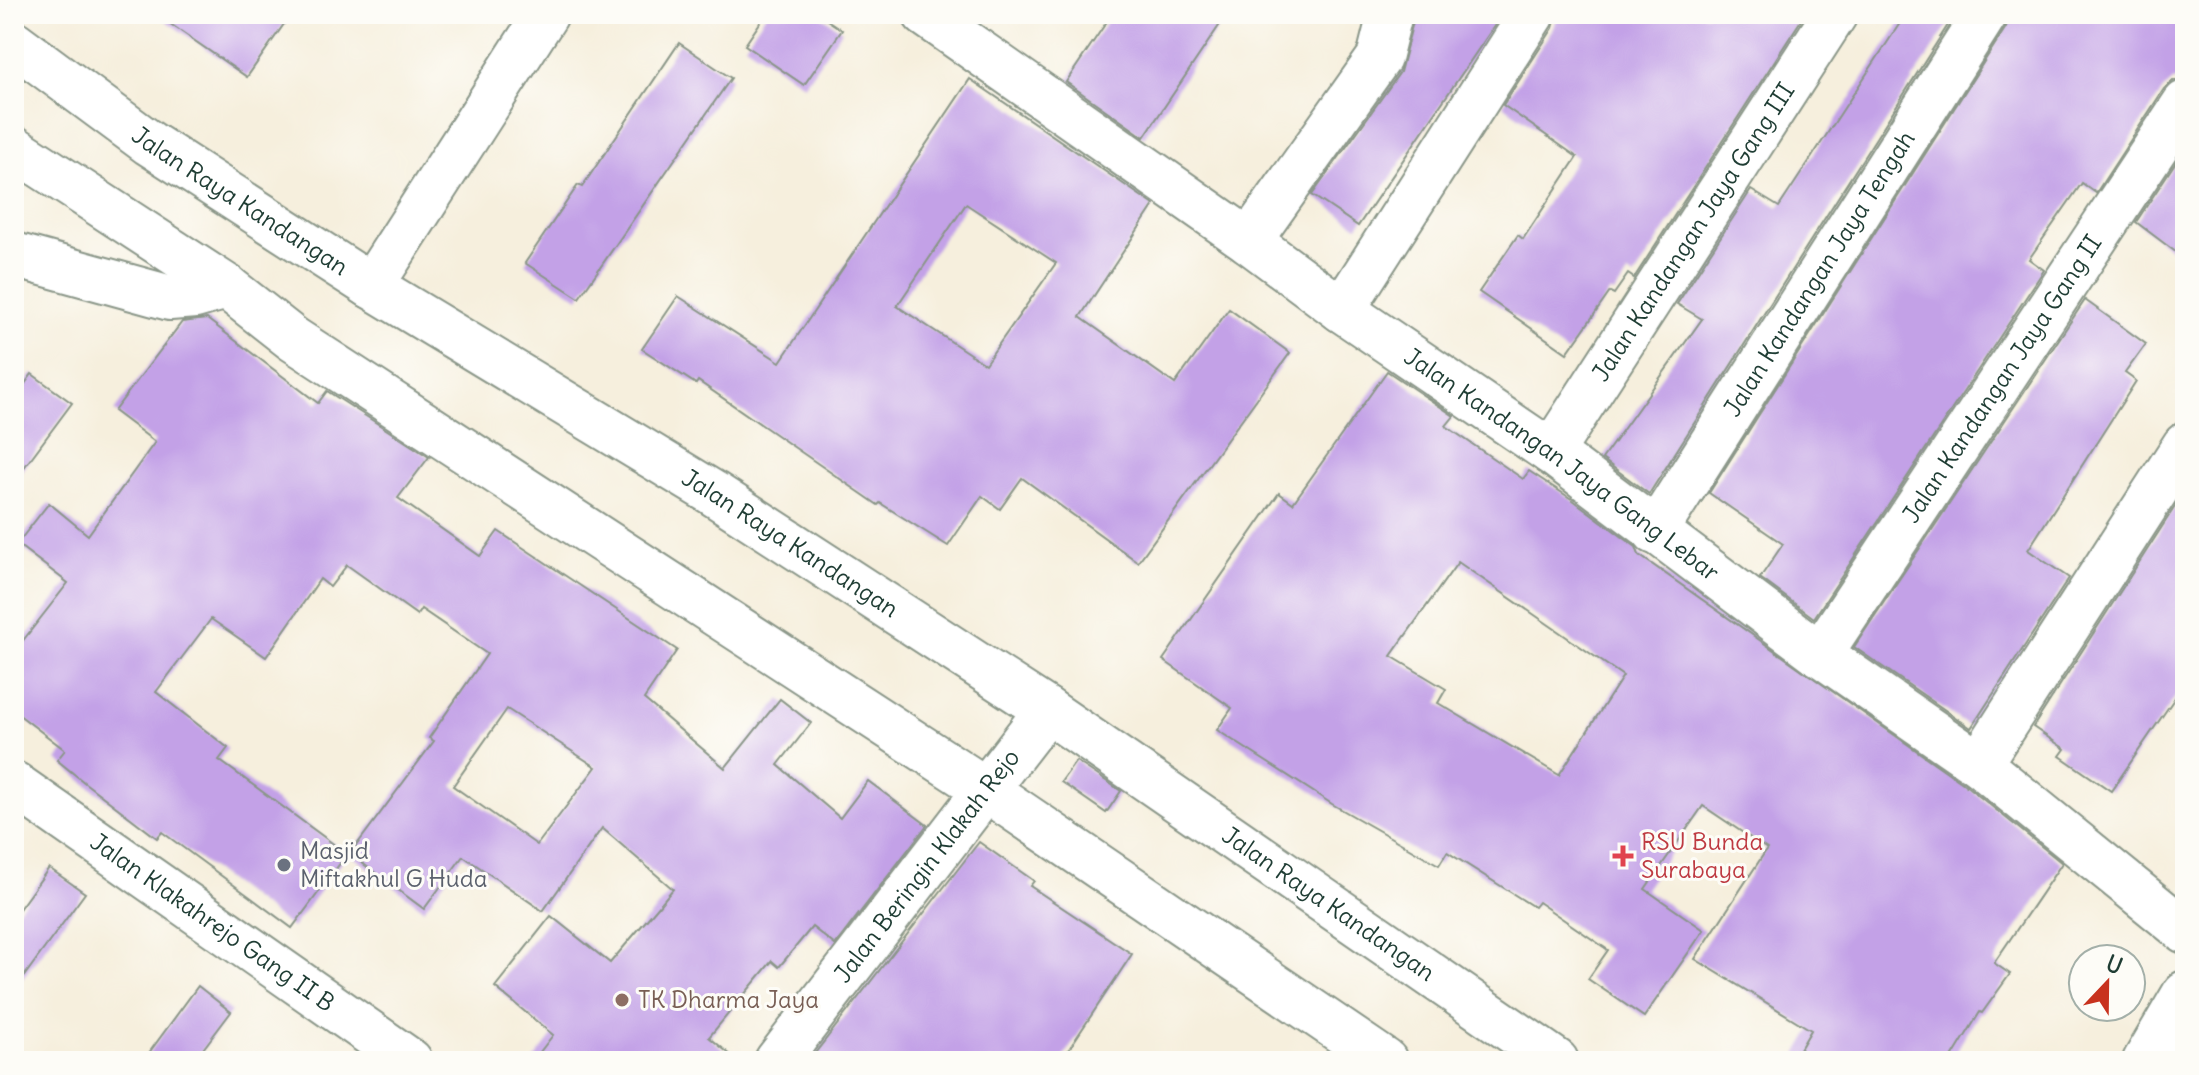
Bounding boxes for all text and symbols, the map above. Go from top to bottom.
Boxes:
street label: Jalan Kandangan Jaya Gang III [1585,77,1800,387]
street label: Jalan Raya Kandangan [126,120,354,281]
street label: Jalan Kandangan Jaya Tengah [1716,125,1921,422]
street label: Jalan Kandangan Jaya Gang II [1895,229,2108,528]
street label: Jalan Kandangan Jaya Gang Lebar [1399,341,1726,587]
street label: Jalan Raya Kandangan [677,462,905,624]
street label: Jalan Beringin Klakah Rejo [827,743,1025,988]
street label: Jalan Raya Kandangan [1217,820,1441,987]
street label: Jalan Klakahrejo Gang II B [85,826,341,1018]
place label: RSU Bunda Surabaya [1641,826,1763,884]
place label: Masjid Miftakhul G Huda [300,835,487,893]
marker: RSU Bunda Surabaya [1612,845,1634,867]
marker: Masjid Miftakhul G Huda [275,856,293,874]
north arrow [2067,943,2147,1023]
text: U [2102,949,2127,980]
place label: TK Dharma Jaya [638,984,819,1014]
marker: TK Dharma Jaya [613,991,631,1009]

